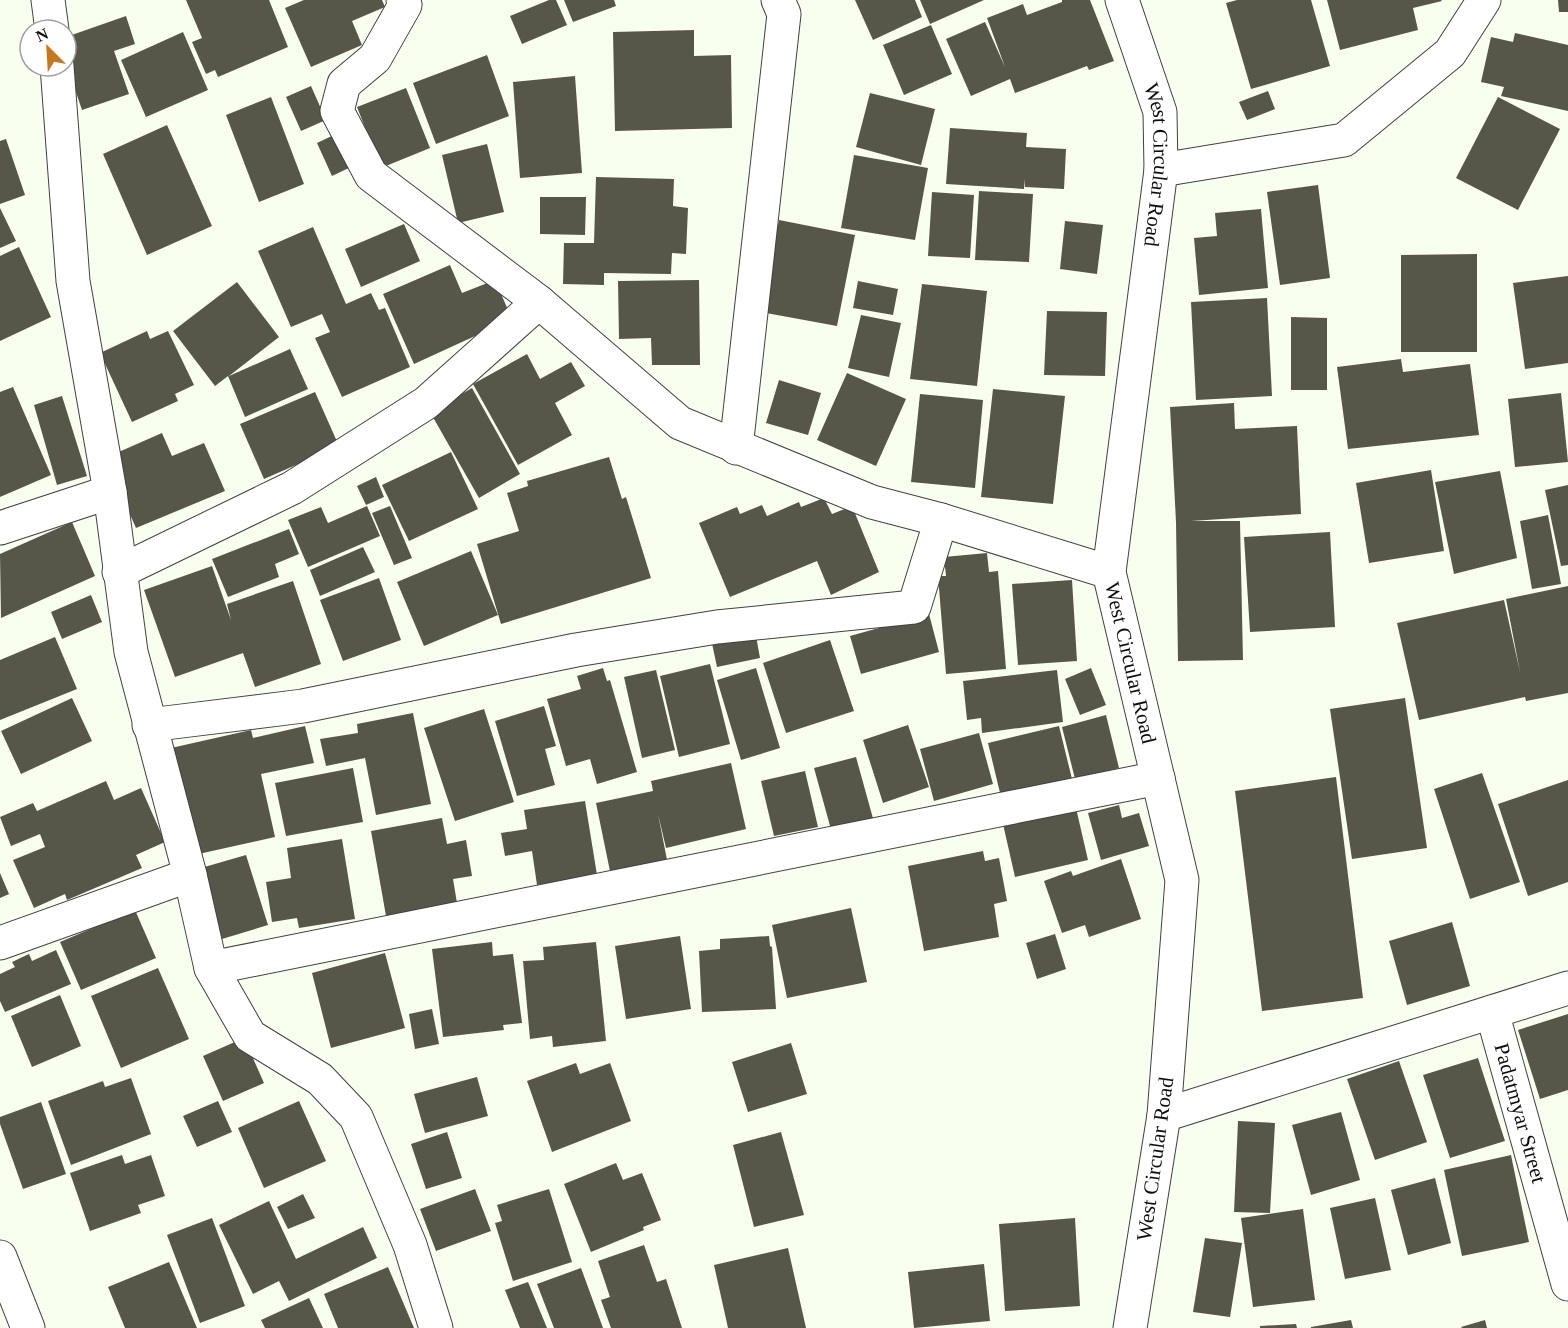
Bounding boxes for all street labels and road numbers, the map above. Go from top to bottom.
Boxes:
street label: West Circular Road [1139,80,1174,249]
street label: West Circular Road [1100,580,1161,746]
street label: Padatmyar Street [1489,1040,1551,1186]
street label: West Circular Road [1132,1075,1178,1242]

